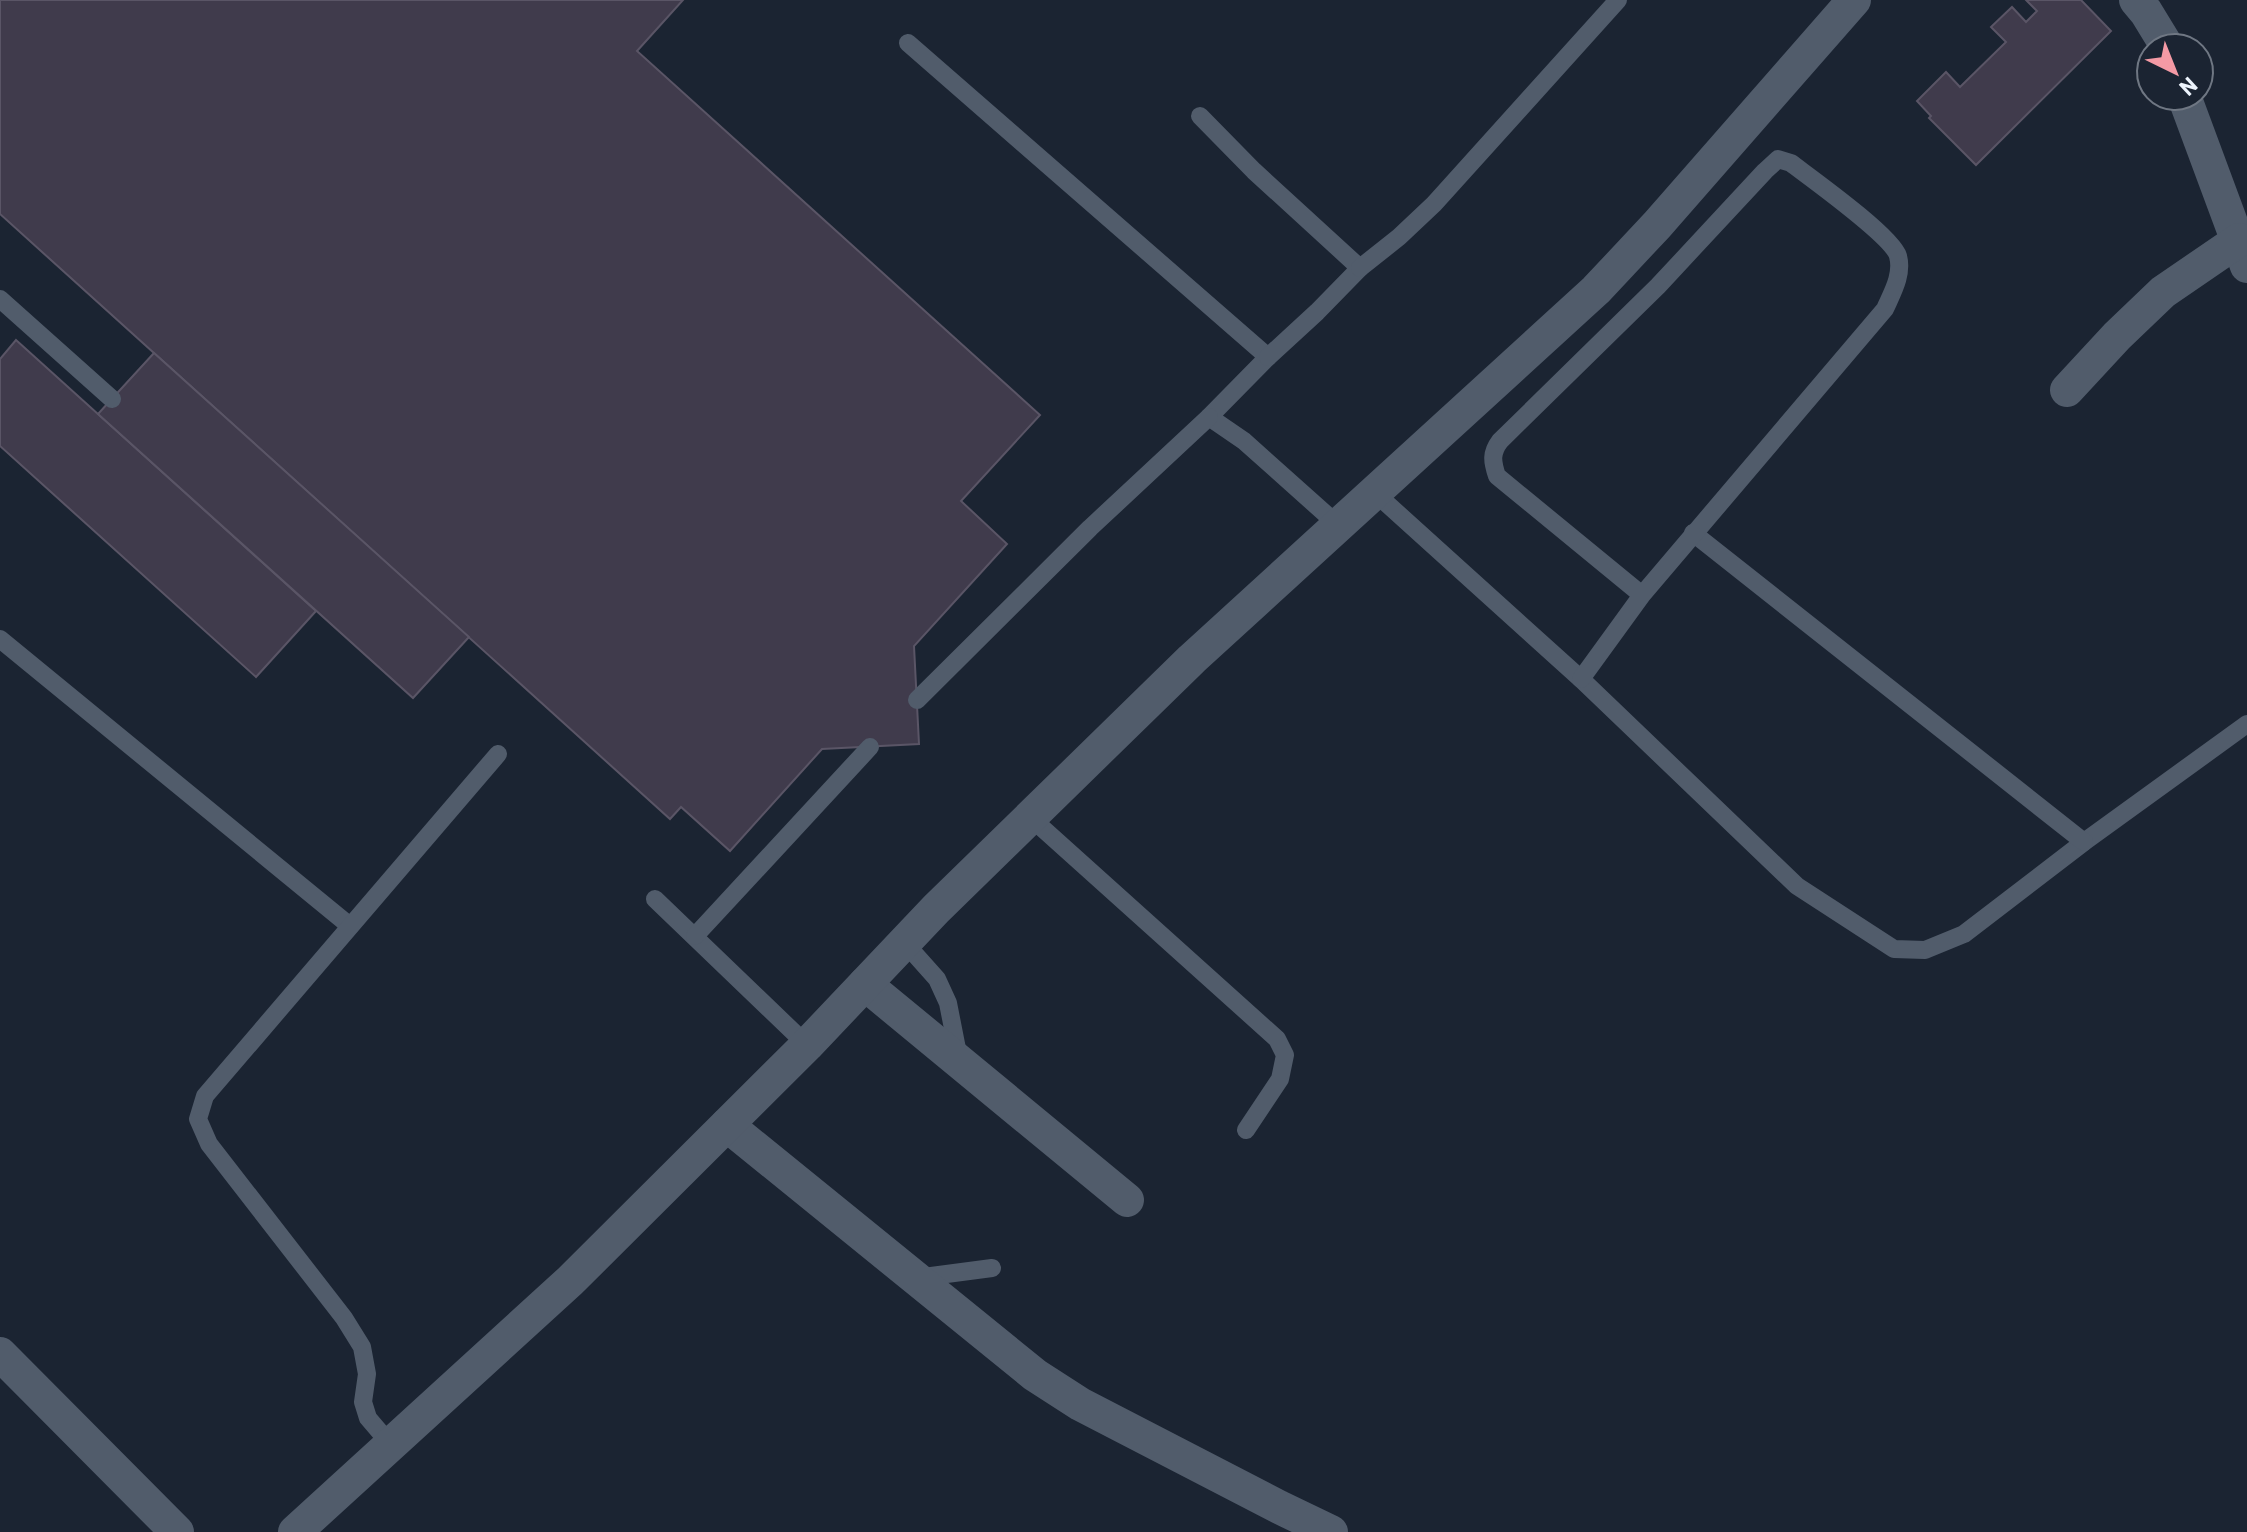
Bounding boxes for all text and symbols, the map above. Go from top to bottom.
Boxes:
north arrow [2135,32,2215,112]
text: N [2175,73,2204,102]

